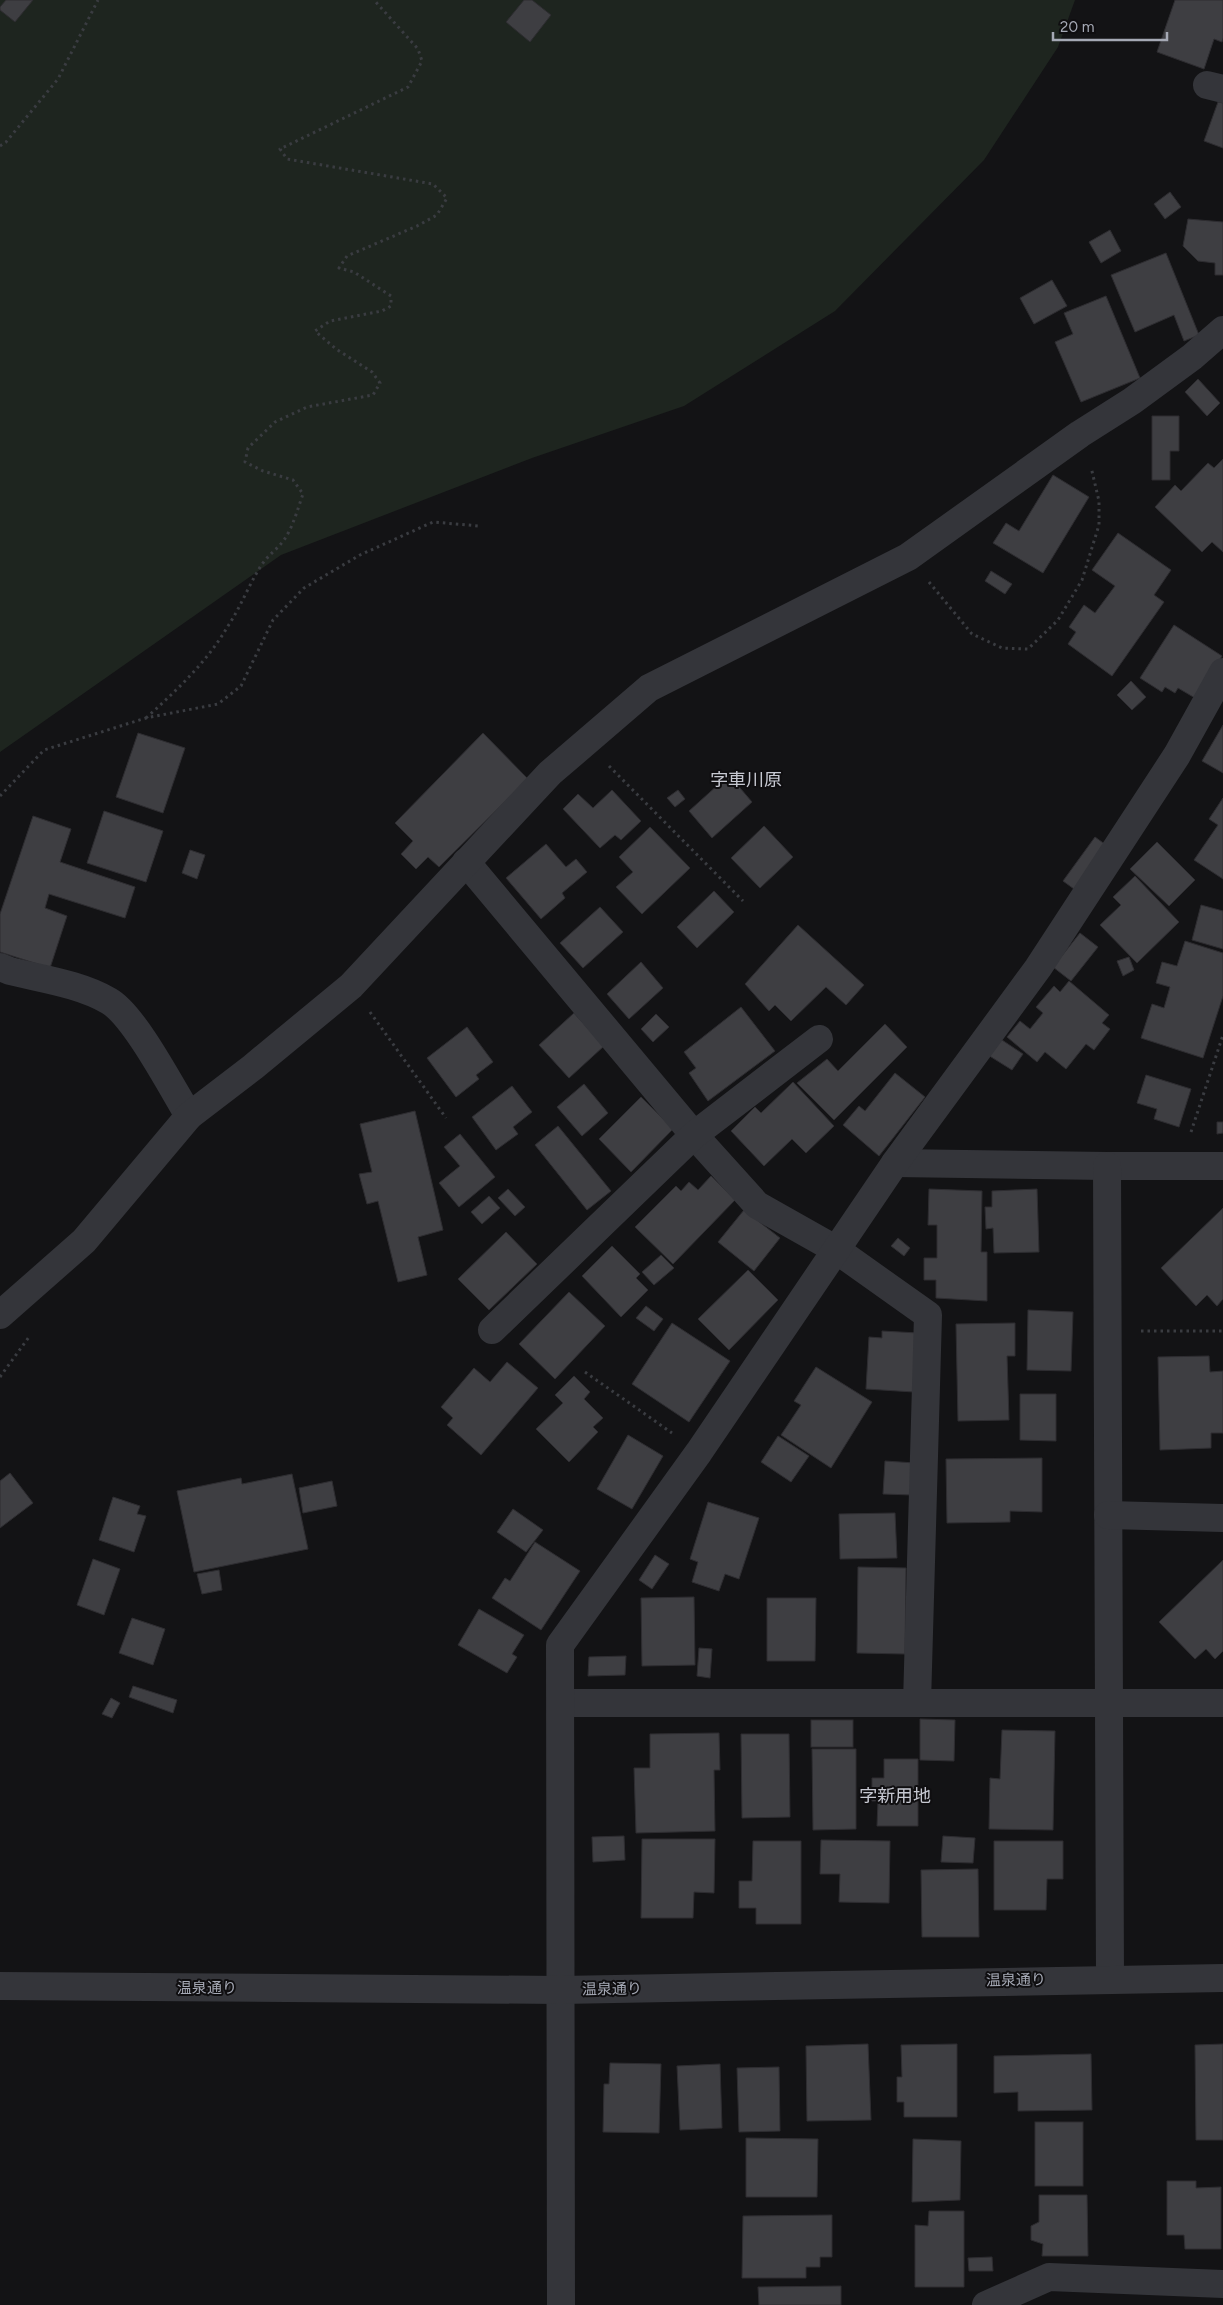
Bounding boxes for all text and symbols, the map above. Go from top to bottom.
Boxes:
scale bar [1053,10,1167,42]
text: 20 m [1060,18,1094,36]
district label: 字車川原 [710,769,782,791]
district label: 字新用地 [859,1785,931,1807]
street label: 温泉通り [986,1970,1046,1990]
street label: 温泉通り [177,1979,237,1997]
street label: 温泉通り [582,1979,642,1999]

